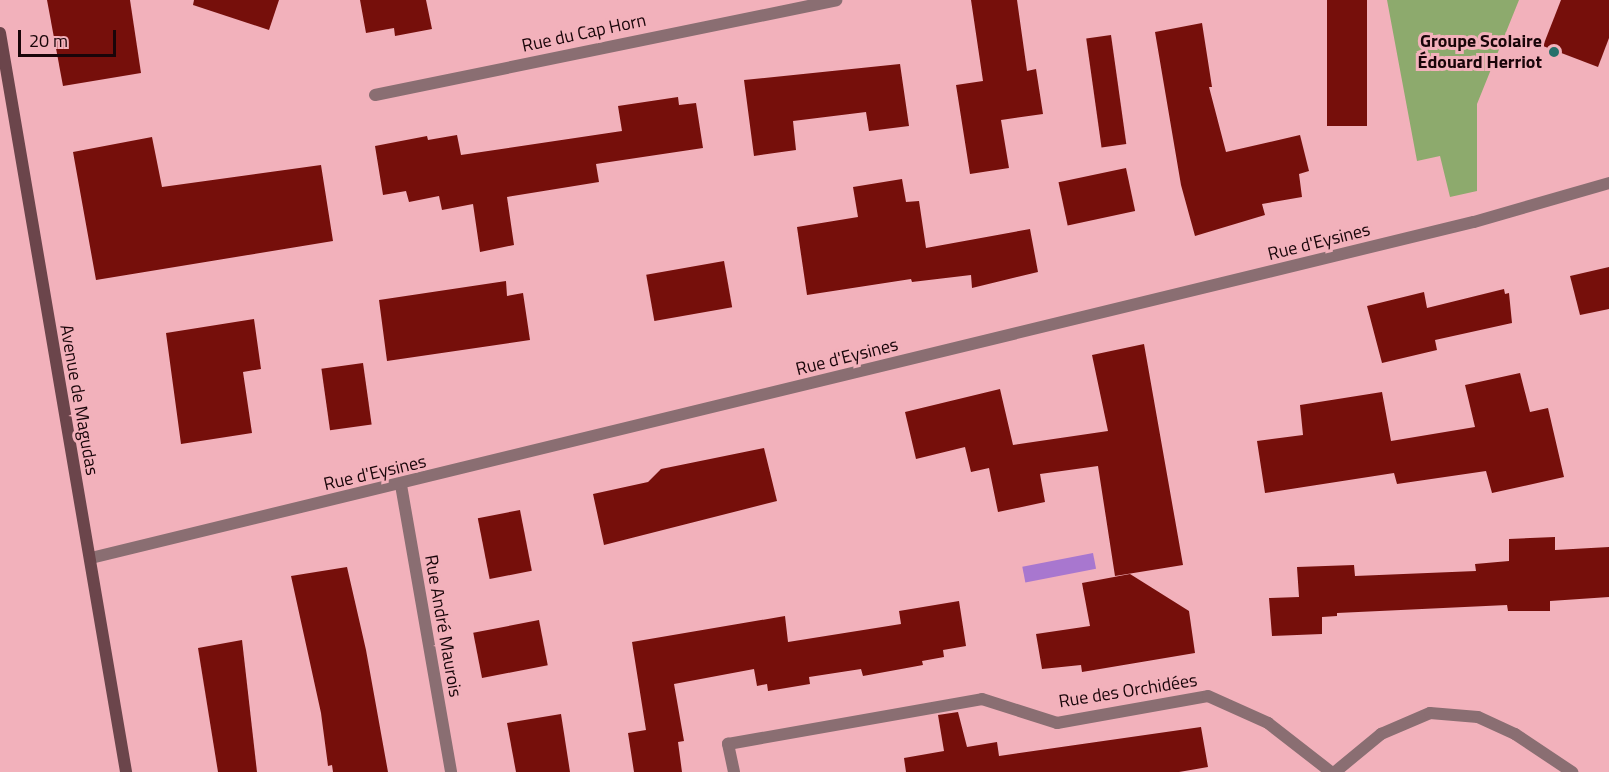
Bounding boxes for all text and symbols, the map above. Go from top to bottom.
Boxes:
street label: Rue du Cap Horn [520,9,648,57]
scale bar [21,18,118,56]
text: 20 m [29,27,68,54]
place label: Groupe Scolaire Édouard Herriot [1418,31,1542,74]
marker: Groupe Scolaire Édouard Herriot [1547,45,1561,59]
street label: Rue d'Eysines [1266,219,1372,265]
street label: Avenue de Magudas [55,323,103,477]
street label: Rue d'Eysines [794,334,900,380]
street label: Rue d'Eysines [322,451,428,495]
street label: Rue André Maurois [420,553,466,699]
street label: Rue des Orchidées [1057,669,1199,713]

